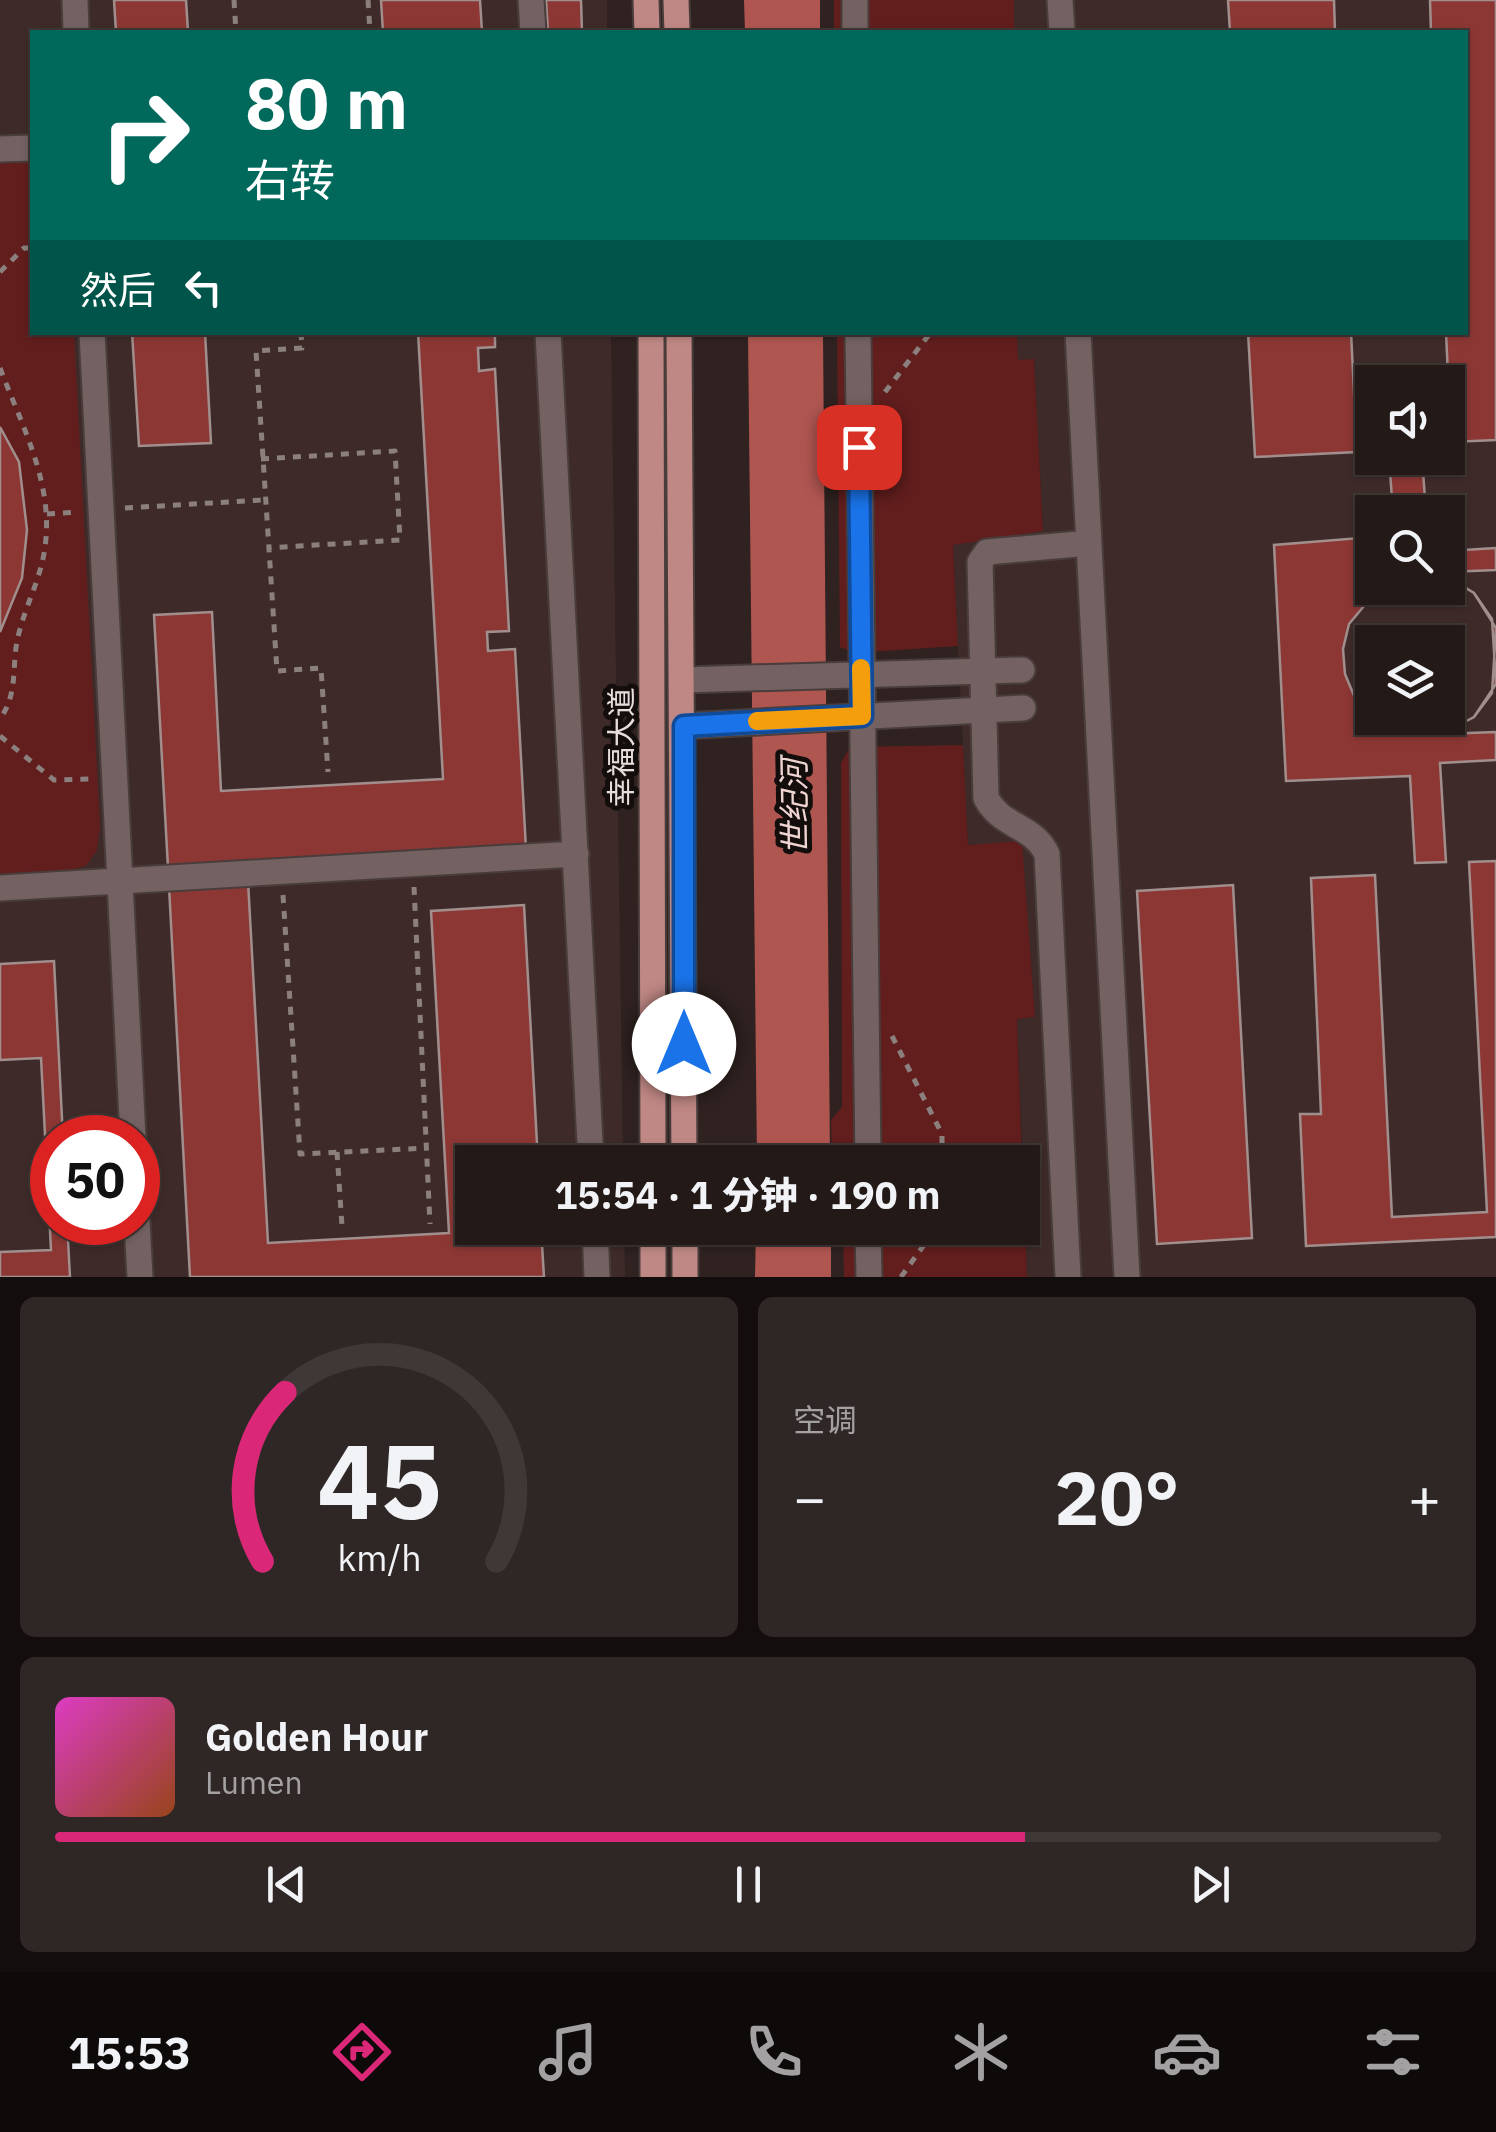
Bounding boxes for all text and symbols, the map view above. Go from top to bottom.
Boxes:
text: 80 m [245,57,408,148]
icon: right [80,70,210,200]
text: 右转 [245,151,335,209]
icon: left [176,260,231,315]
text: 然后 [80,265,156,314]
map controls [1355,365,1465,735]
button: sound [1355,365,1465,475]
pin [817,405,902,490]
icon: arrive [832,420,887,475]
button: search [1355,495,1465,605]
button: layers [1355,625,1465,735]
street label: 幸福大道 [601,687,640,807]
water label: 世纪河 [772,753,816,855]
position arrow [632,992,736,1096]
speed limit sign: 50 [30,1115,160,1245]
text: 15:54 · 1 分钟 · 190 m [555,1170,940,1219]
text: 空调 [793,1399,857,1441]
text: 45 [317,1412,441,1548]
text: 20° [1054,1448,1180,1546]
text: − [793,1462,826,1533]
text: + [1408,1462,1441,1533]
text: km/h [337,1534,421,1581]
text: Golden Hour [205,1712,428,1761]
text: Lumen [205,1761,303,1803]
icon: previous [259,1857,314,1912]
icon: pause [721,1857,776,1912]
icon: next [1183,1857,1238,1912]
icon: directions [327,2017,397,2087]
icon: music [533,2017,603,2087]
icon: phone [739,2017,809,2087]
icon: climate [946,2017,1016,2087]
icon: car [1152,2017,1222,2087]
icon: filters [1358,2017,1428,2087]
text: 15:53 [68,2023,191,2081]

